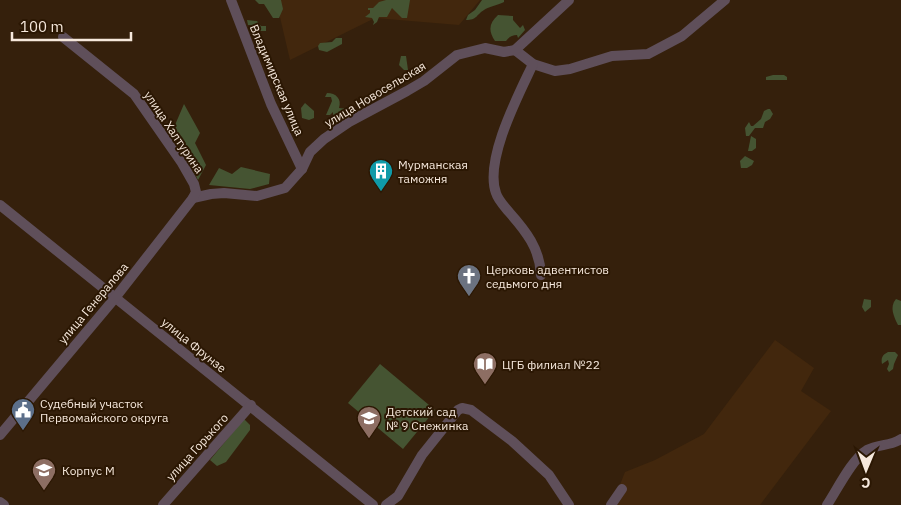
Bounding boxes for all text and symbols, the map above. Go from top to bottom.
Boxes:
scale bar [12,10,131,42]
text: 100 m [20,17,64,36]
street label: Владимирская улица [247,22,307,138]
street label: улица Новосельская [322,58,428,130]
street label: улица Халтурина [141,88,207,176]
place label: Мурманская таможня [398,157,468,186]
building icon: Мурманская таможня [368,158,394,192]
street label: улица Генералова [55,259,132,347]
place label: Церковь адвентистов седьмого дня [486,262,609,291]
church icon: Церковь адвентистов седьмого дня [456,263,482,297]
street label: улица Фрунзе [159,314,230,376]
library icon: ЦГБ филиал №22 [472,351,498,385]
place label: ЦГБ филиал №22 [502,357,600,372]
place label: Судебный участок Первомайского округа [40,396,169,425]
public building icon: Судебный участок Первомайского округа [10,397,36,431]
place label: Детский сад № 9 Снежинка [386,404,469,433]
school or university icon: Детский сад № 9 Снежинка [356,405,382,439]
street label: улица Горького [163,410,231,484]
north arrow [841,445,891,495]
school or university icon: Корпус M [31,457,57,491]
place label: Корпус M [62,463,115,478]
text: С [861,474,870,492]

